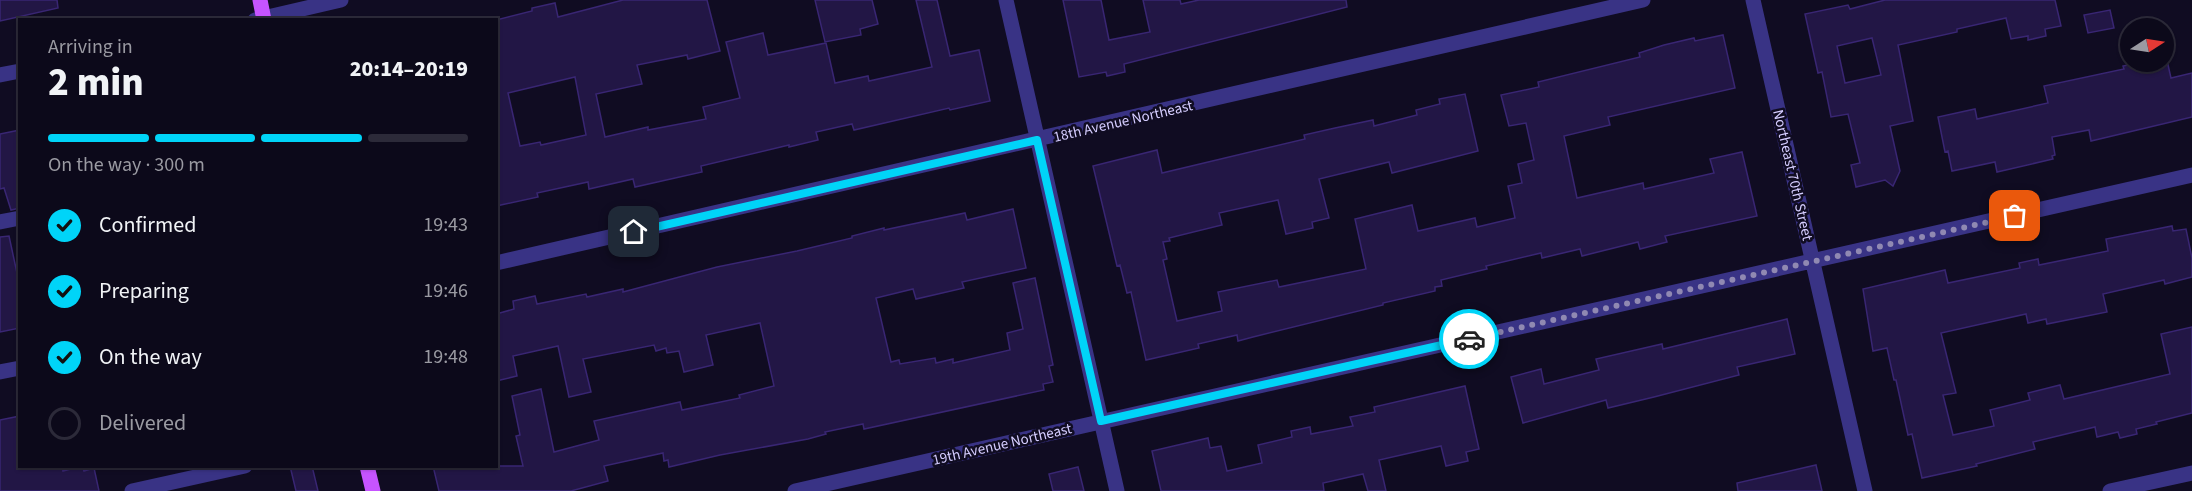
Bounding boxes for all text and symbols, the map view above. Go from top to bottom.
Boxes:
north arrow [2120,18,2174,72]
map controls [2120,18,2174,72]
text: Arriving in [48,33,133,61]
text: 20:14–20:19 [350,53,468,85]
text: 2 min [48,55,144,111]
street label: 18th Avenue Northeast [1051,95,1195,148]
street label: Northeast 70th Street [1767,108,1818,243]
text: On the way · 300 m [48,151,205,179]
pin [1989,190,2040,241]
icon: bag [1998,199,2031,232]
pin [608,206,659,257]
icon: check [48,209,81,242]
text: Confirmed [99,209,196,241]
text: 19:43 [423,211,468,239]
icon: home [617,215,650,248]
icon: check [48,275,81,308]
text: Preparing [99,275,189,307]
text: 19:46 [423,277,468,305]
courier [1439,309,1499,369]
icon: car [1453,323,1486,356]
icon: check [48,341,81,374]
text: On the way [99,341,202,373]
text: 19:48 [423,343,468,371]
text: Delivered [99,407,186,439]
street label: 19th Avenue Northeast [930,418,1074,471]

